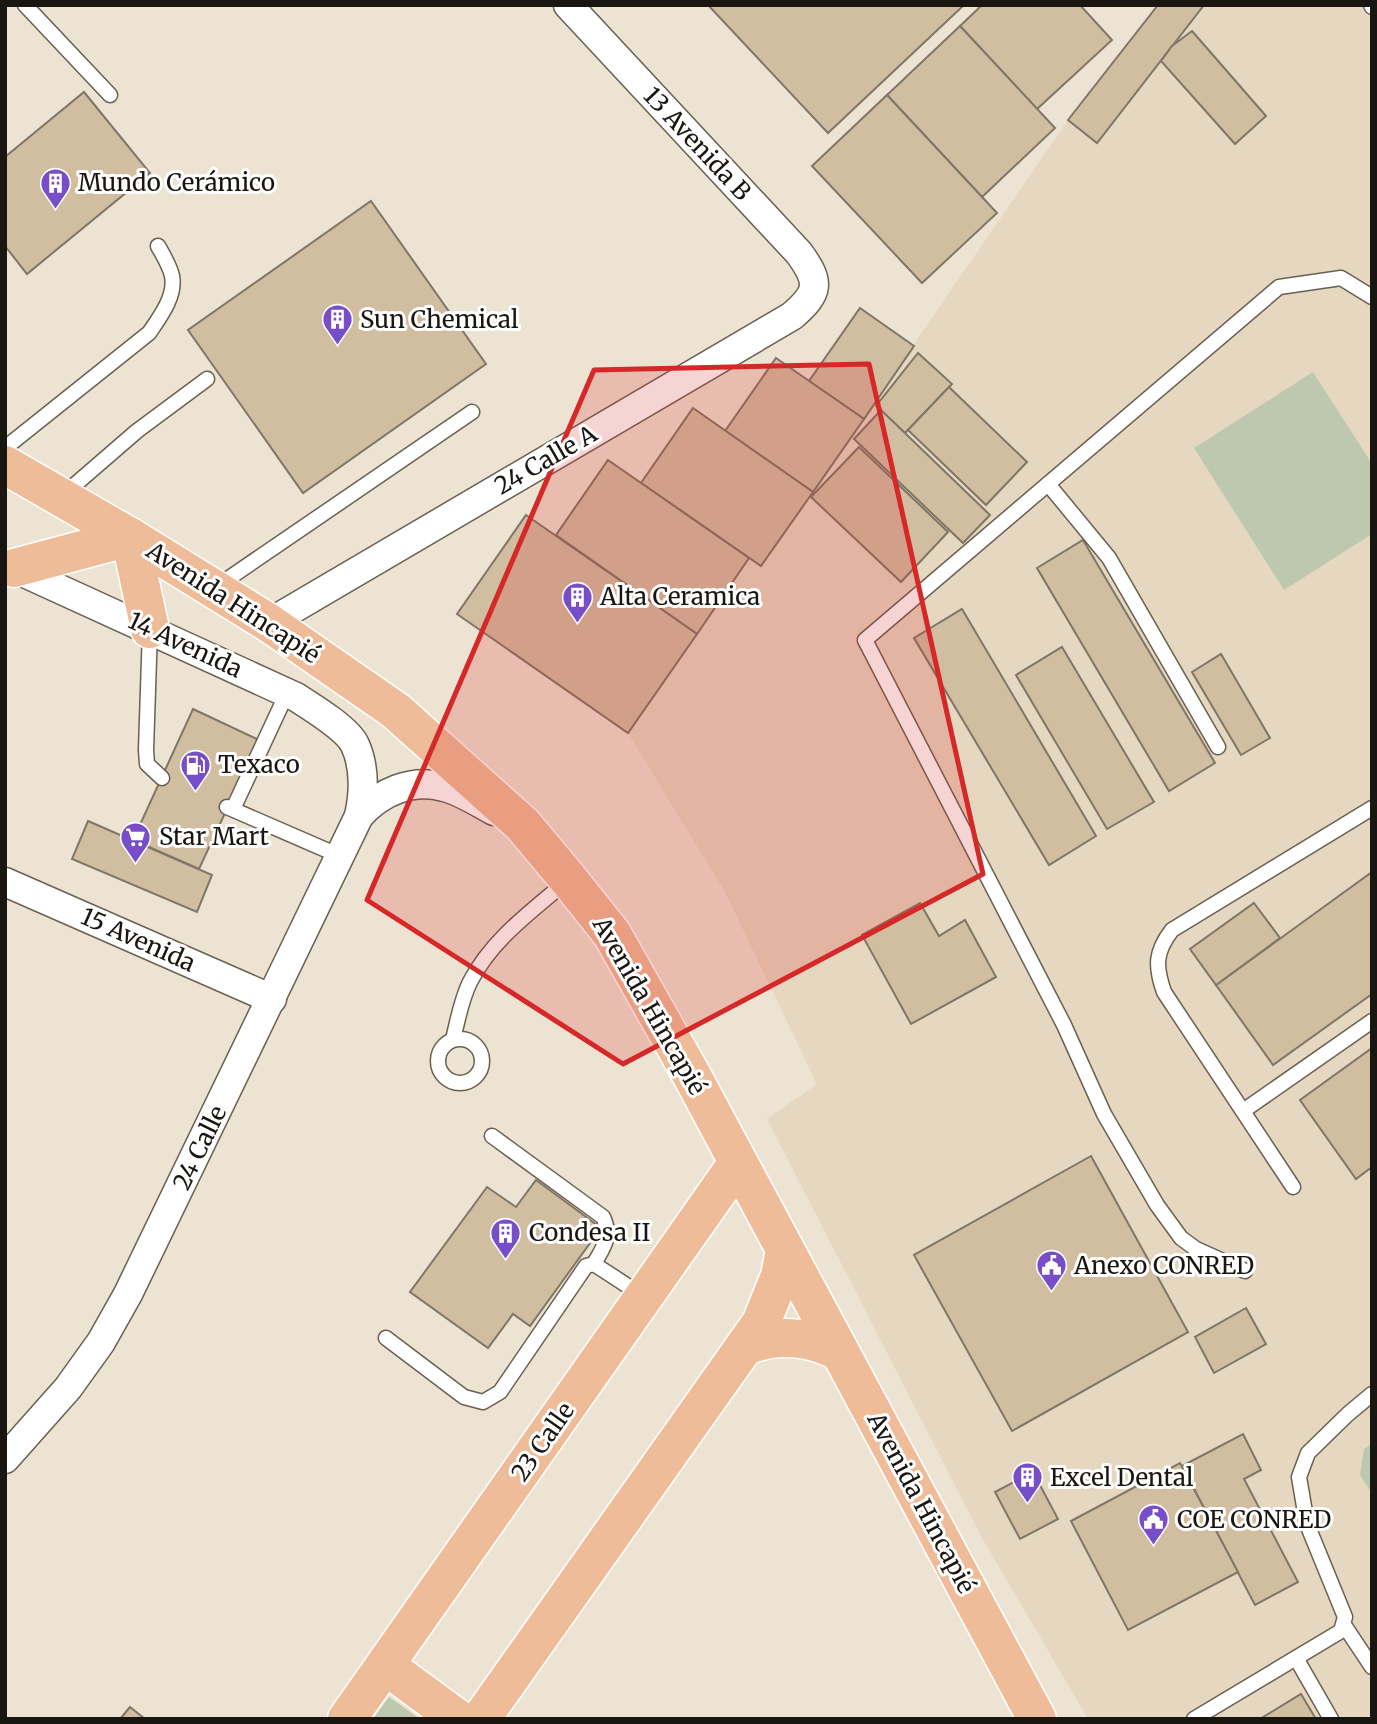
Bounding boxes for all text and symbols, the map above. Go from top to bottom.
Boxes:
street label: 13 Avenida B [637,80,758,207]
building icon: Mundo Cerámico [38,166,72,210]
place label: Mundo Cerámico [78,167,275,198]
building icon: Sun Chemical [320,303,354,347]
place label: Sun Chemical [360,304,519,335]
street label: 24 Calle A [489,417,603,501]
street label: Avenida Hincapié [140,534,326,670]
building icon: Alta Ceramica [560,580,594,624]
place label: Alta Ceramica [599,581,760,612]
street label: 14 Avenida [123,605,247,685]
fuel station icon: Texaco [178,748,212,792]
place label: Texaco [218,749,300,780]
supermarket icon: Star Mart [119,820,153,864]
place label: Star Mart [159,821,269,852]
street label: 15 Avenida [76,901,200,979]
street label: Avenida Hincapié [585,910,713,1100]
street label: 24 Calle [166,1100,233,1195]
building icon: Condesa II [489,1216,523,1260]
place label: Condesa II [529,1217,650,1248]
public building icon: Anexo CONRED [1034,1249,1068,1293]
place label: Anexo CONRED [1073,1250,1254,1281]
street label: 23 Calle [504,1396,581,1487]
street label: Avenida Hincapié [860,1406,982,1599]
building icon: Excel Dental [1010,1461,1044,1505]
place label: Excel Dental [1050,1462,1193,1493]
public building icon: COE CONRED [1137,1503,1171,1547]
place label: COE CONRED [1177,1504,1331,1535]

